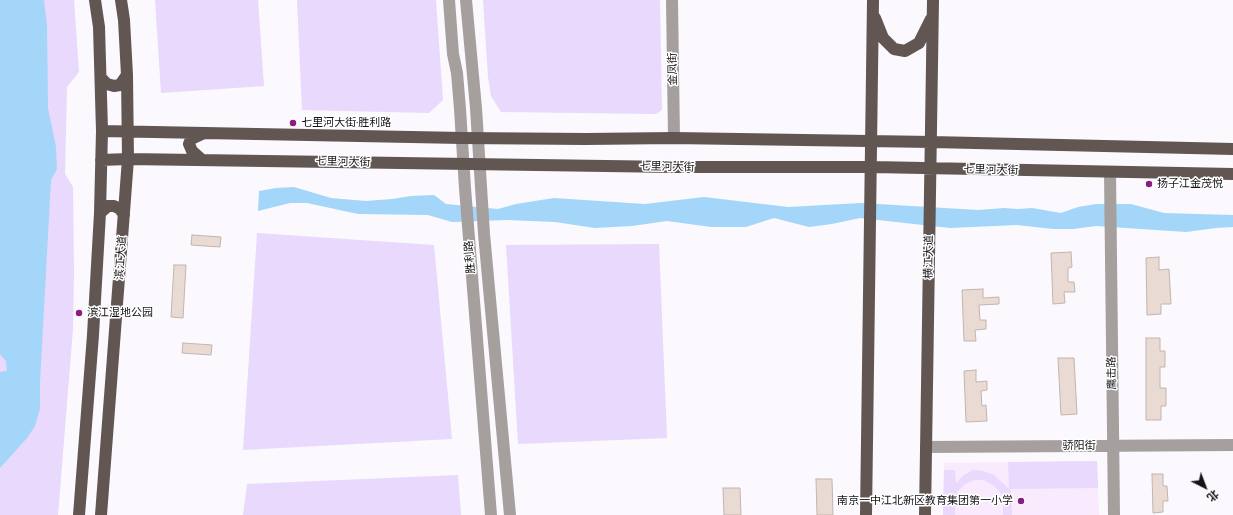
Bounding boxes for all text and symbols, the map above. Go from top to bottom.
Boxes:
street label: 金凤街 [666,52,680,86]
place label: 七里河大街·胜利路 [301,116,391,130]
marker: 七里河大街·胜利路 [288,118,298,128]
street label: 七里河大街 [315,155,371,169]
street label: 七里河大街 [639,160,695,174]
street label: 七里河大街 [963,163,1019,177]
place label: 扬子江金茂悦 [1157,177,1223,191]
marker: 扬子江金茂悦 [1144,179,1154,189]
street label: 横江大道 [922,235,936,279]
street label: 滨江大道 [113,236,129,280]
street label: 胜利路 [462,240,478,274]
place label: 滨江湿地公园 [87,306,153,320]
marker: 滨江湿地公园 [74,308,84,318]
street label: 鹰击路 [1105,356,1119,390]
street label: 骄阳街 [1063,439,1095,453]
north arrow [1185,467,1225,507]
text: 北 [1204,487,1222,505]
place label: 南京一中江北新区教育集团第一小学 [837,494,1013,508]
marker: 南京一中江北新区教育集团第一小学 [1016,496,1026,506]

